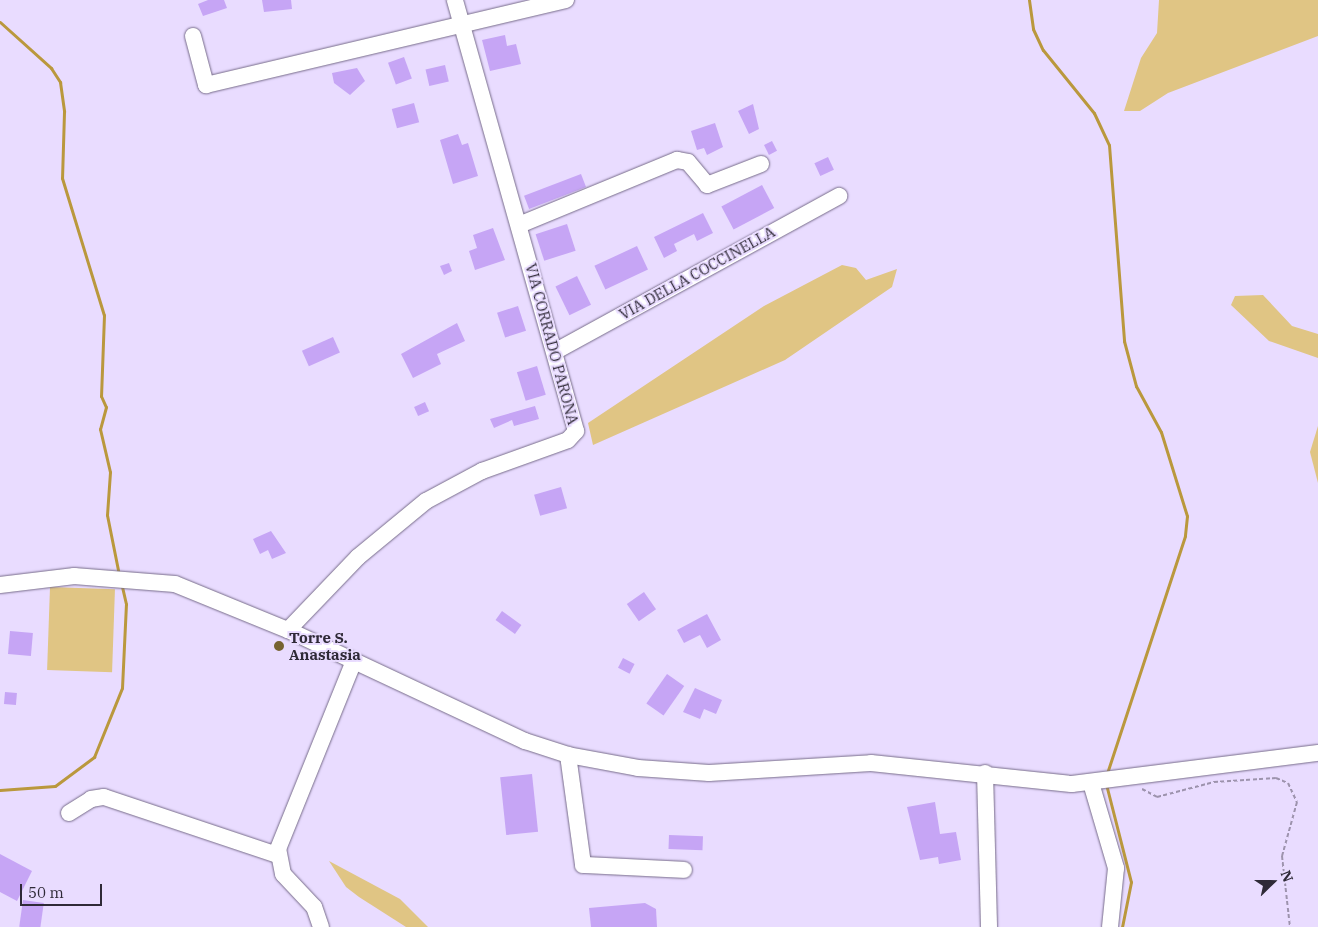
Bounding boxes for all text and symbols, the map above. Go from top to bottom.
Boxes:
street label: VIA DELLA COCCINELLA [616,223,778,323]
street label: VIA CORRADO PARONA [522,261,582,427]
place label: Torre S. Anastasia [289,628,361,663]
marker: Torre S. Anastasia [273,640,285,652]
north arrow [1248,857,1298,907]
text: N [1276,868,1297,885]
scale bar [22,874,105,906]
text: 50 m [28,883,64,902]

